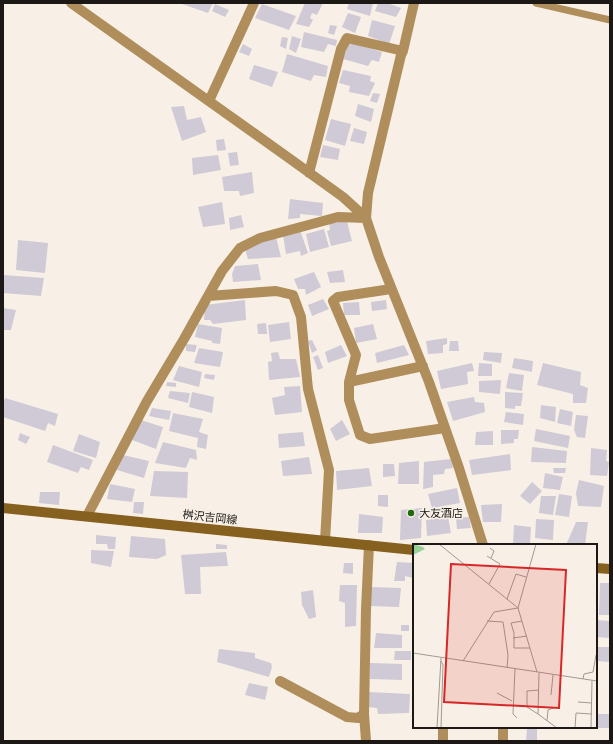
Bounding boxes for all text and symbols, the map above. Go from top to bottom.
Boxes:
place label: 大友酒店 [419,507,463,520]
street label: 桝沢吉岡線 [182,508,238,527]
marker: 大友酒店 [406,508,416,518]
inset map [413,544,597,728]

